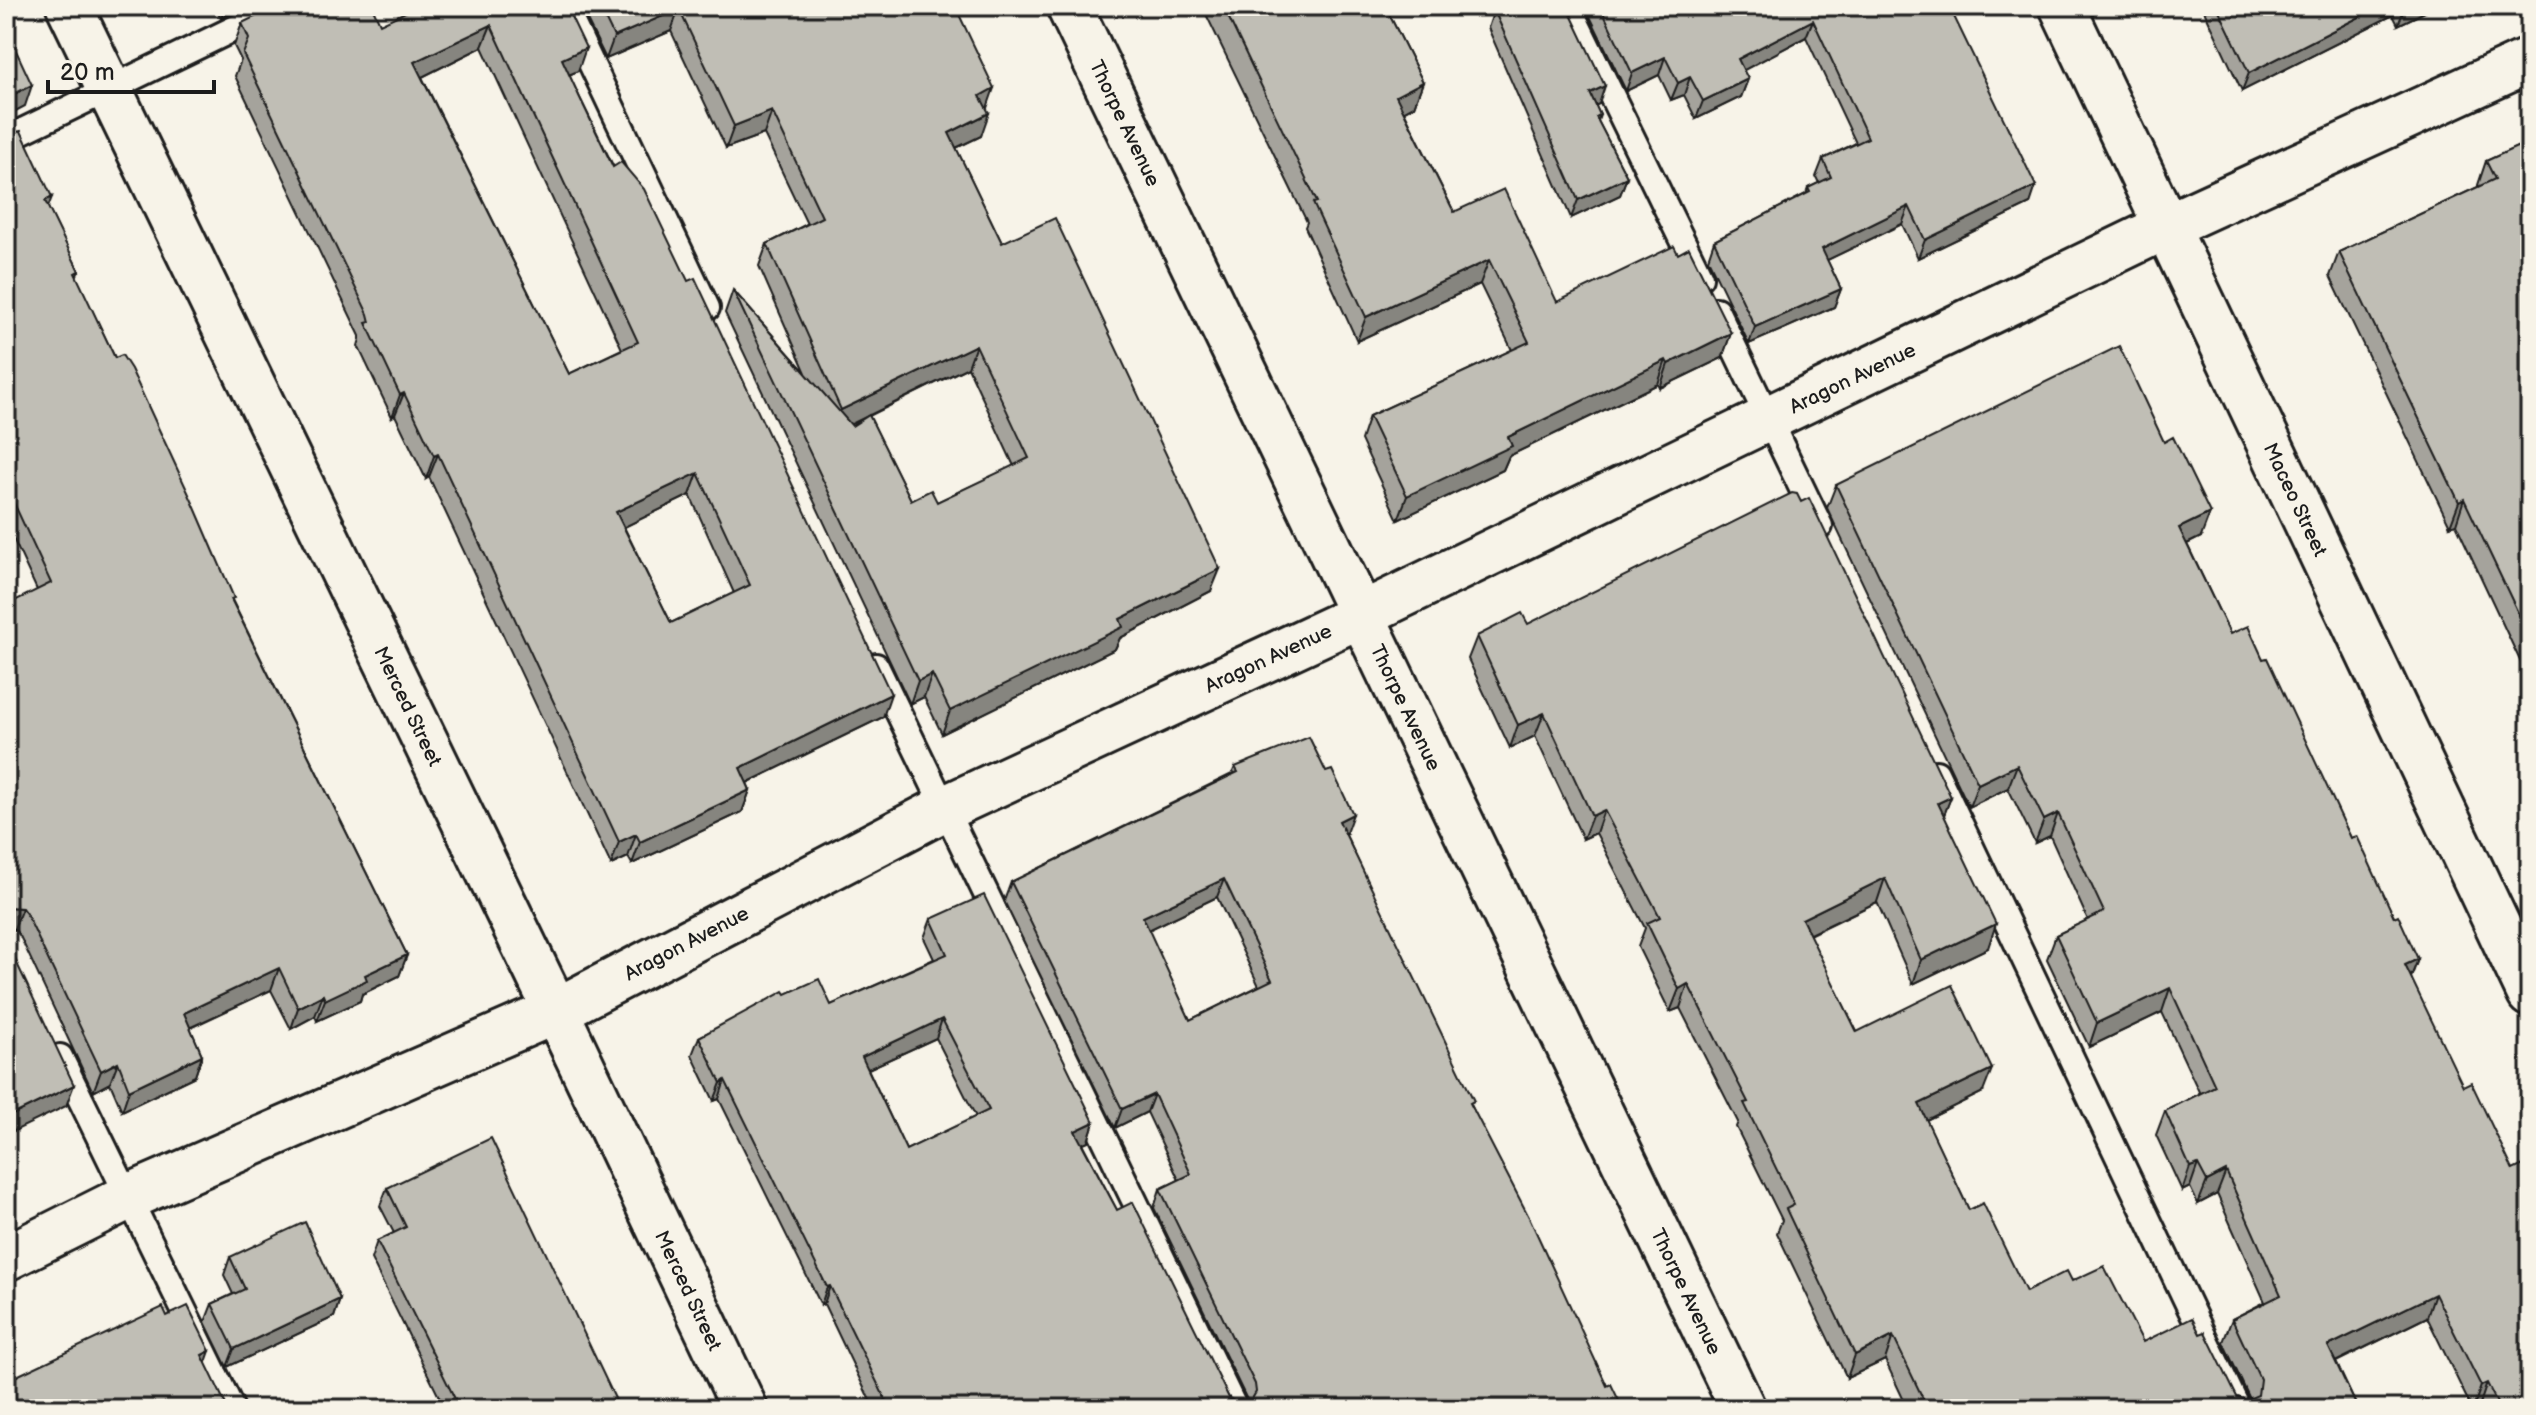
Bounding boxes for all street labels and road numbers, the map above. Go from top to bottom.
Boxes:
street label: Thorpe Avenue [1084,57,1165,191]
street label: Aragon Avenue [1786,338,1920,419]
street label: Maceo Street [2258,439,2332,560]
street label: Aragon Avenue [1201,619,1336,699]
street label: Thorpe Avenue [1364,641,1446,775]
street label: Merced Street [368,643,446,770]
street label: Aragon Avenue [620,901,753,986]
street label: Thorpe Avenue [1645,1225,1726,1359]
street label: Merced Street [649,1227,726,1355]

